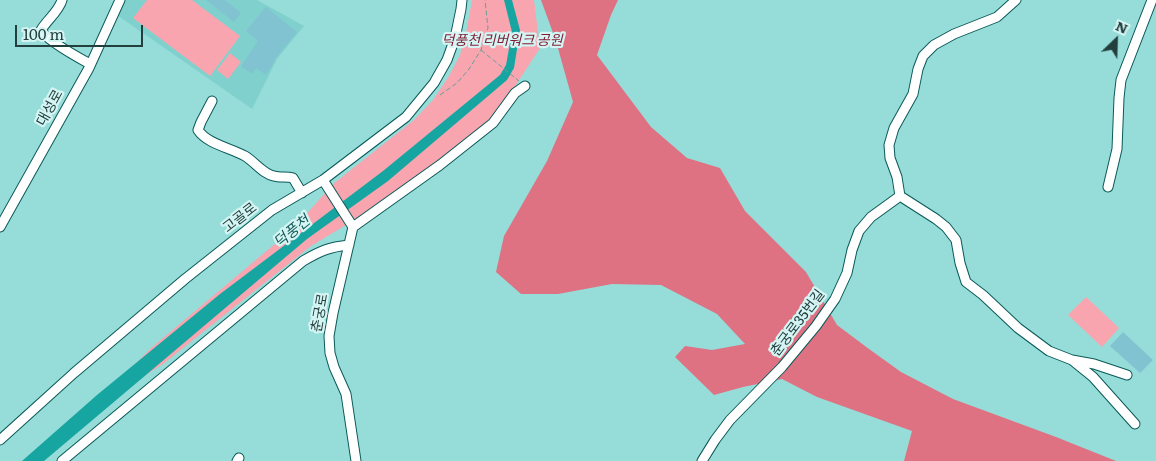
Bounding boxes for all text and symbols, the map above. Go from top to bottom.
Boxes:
scale bar [18,15,145,47]
north arrow [1091,15,1141,65]
text: N [1113,15,1132,38]
text: 100 m [23,22,64,45]
park label: 덕풍천 리버워크 공원 [441,33,563,49]
street label: 대성로 [33,87,67,129]
street label: 고골로 [220,199,260,237]
water label: 덕풍천 [270,212,314,252]
street label: 춘궁로35번길 [768,286,828,360]
street label: 춘궁로 [308,293,332,333]

